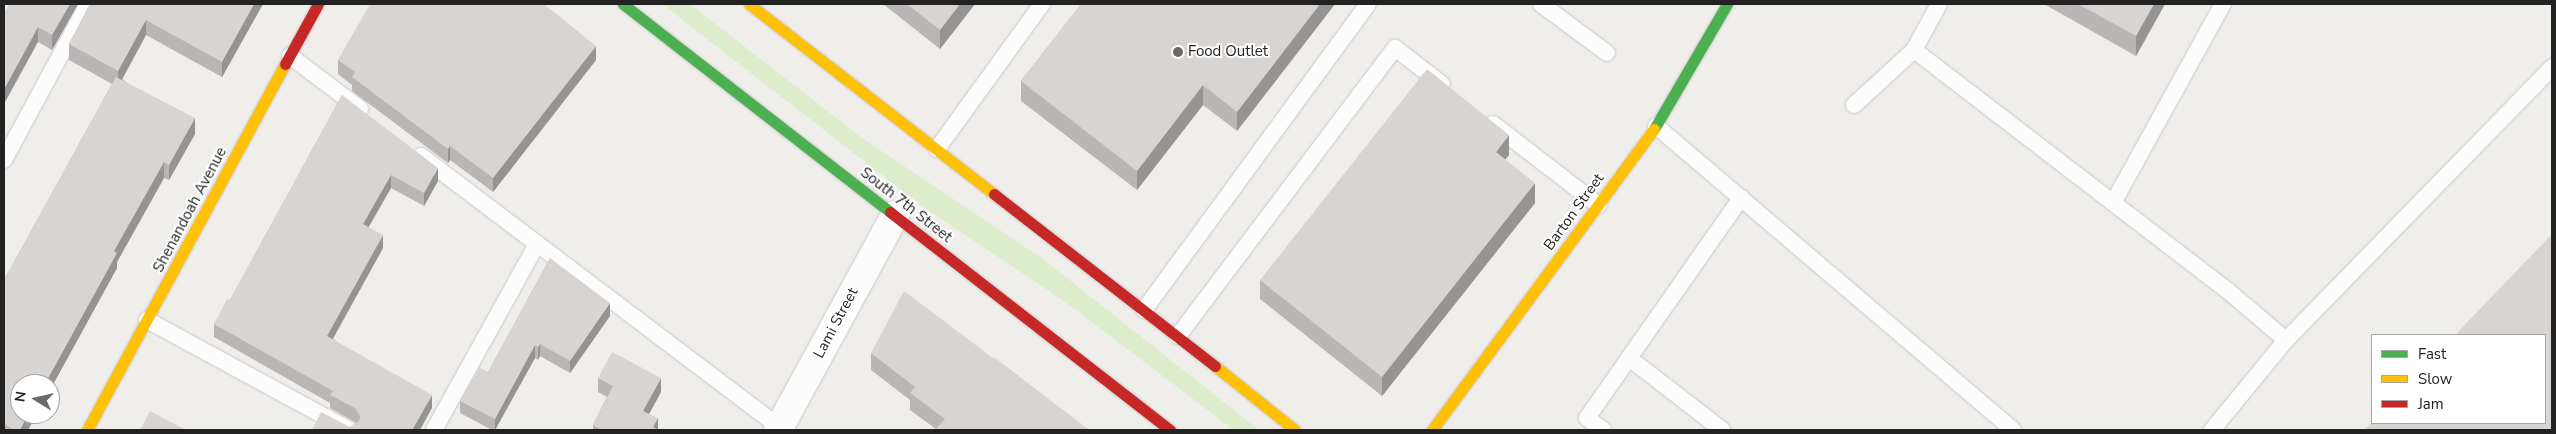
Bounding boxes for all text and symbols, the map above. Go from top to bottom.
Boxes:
place label: Food Outlet [1188,43,1268,61]
marker: Food Outlet [1172,46,1184,58]
street label: Shenandoah Avenue [149,144,231,276]
street label: South 7th Street [857,164,955,246]
street label: Barton Street [1540,170,1608,254]
street label: Lami Street [810,285,862,361]
legend [2371,334,2546,424]
text: Fast [2418,344,2446,364]
text: Slow [2418,369,2452,389]
north arrow [10,374,60,424]
text: N [10,390,31,403]
text: Jam [2418,394,2444,414]

